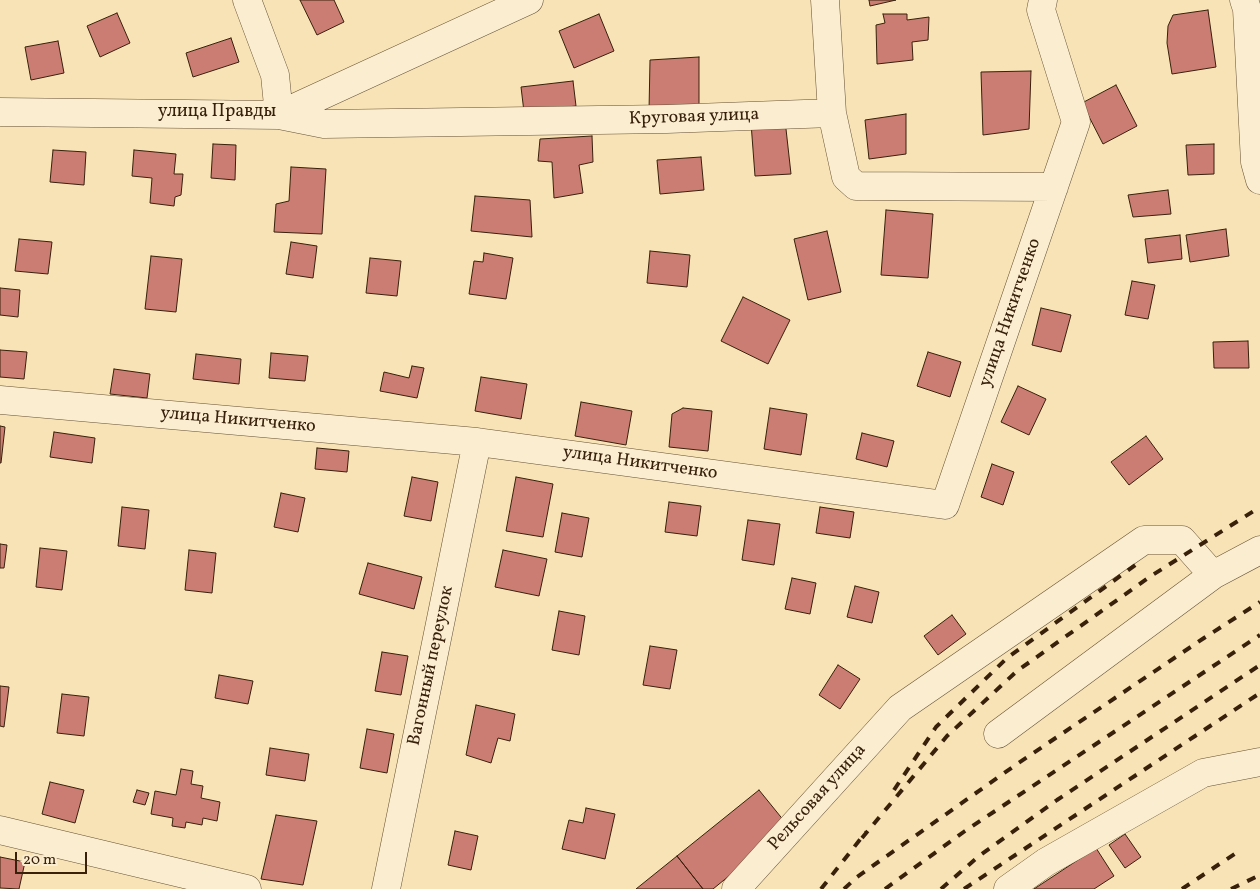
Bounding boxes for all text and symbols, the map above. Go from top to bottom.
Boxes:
street label: улица Правды [158,102,276,124]
street label: Круговая улица [628,105,760,131]
street label: улица Никитченко [975,236,1047,390]
street label: улица Никитченко [159,403,317,439]
street label: улица Никитченко [561,442,719,486]
street label: Вагонный переулок [405,584,459,748]
street label: Рельсовая улица [764,740,872,856]
scale bar [18,842,90,874]
text: 20 m [23,850,56,871]

